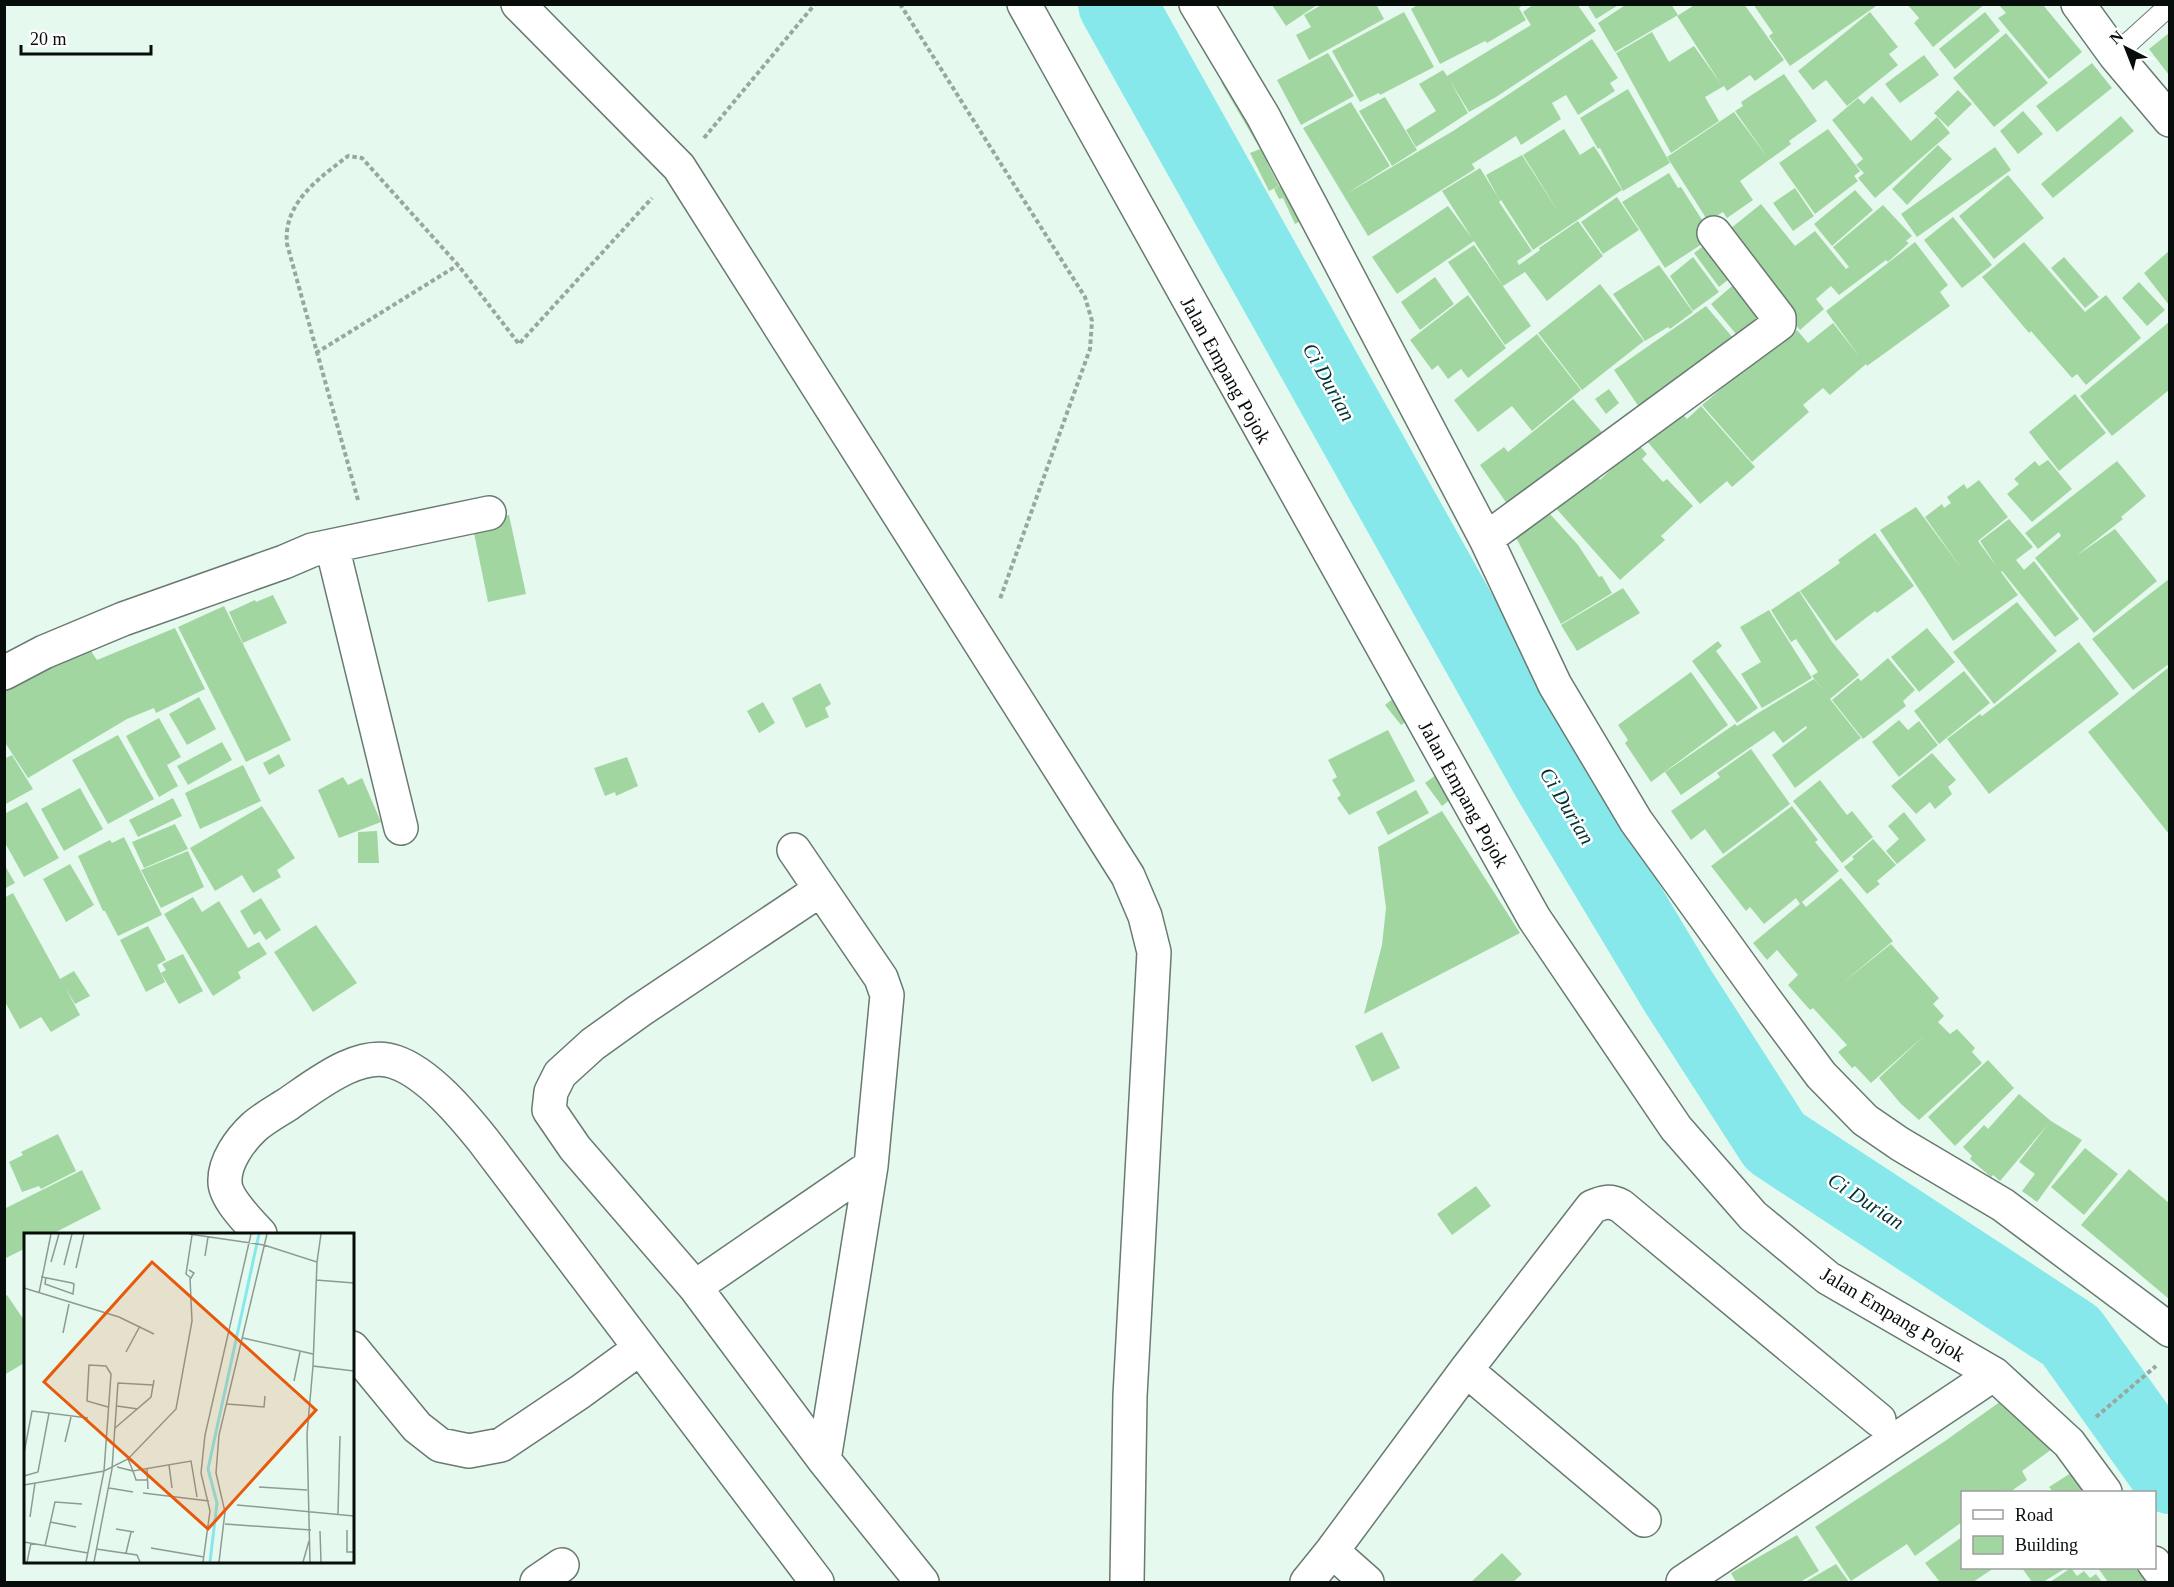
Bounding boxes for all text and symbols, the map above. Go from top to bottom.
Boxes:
scale bar [21,18,152,56]
north arrow [2096,18,2156,78]
text: N [2106,27,2127,47]
text: 20 m [30,29,67,49]
street label: Jalan Empang Pojok [1176,293,1275,448]
water label: Ci Durian [1298,339,1360,425]
street label: Jalan Empang Pojok [1414,717,1513,872]
water label: Ci Durian [1535,763,1599,849]
water label: Ci Durian [1823,1168,1909,1234]
inset map [24,1233,354,1563]
street label: Jalan Empang Pojok [1816,1262,1969,1367]
legend [1961,1491,2156,1569]
text: Road [2015,1505,2053,1525]
text: Building [2015,1535,2078,1555]

